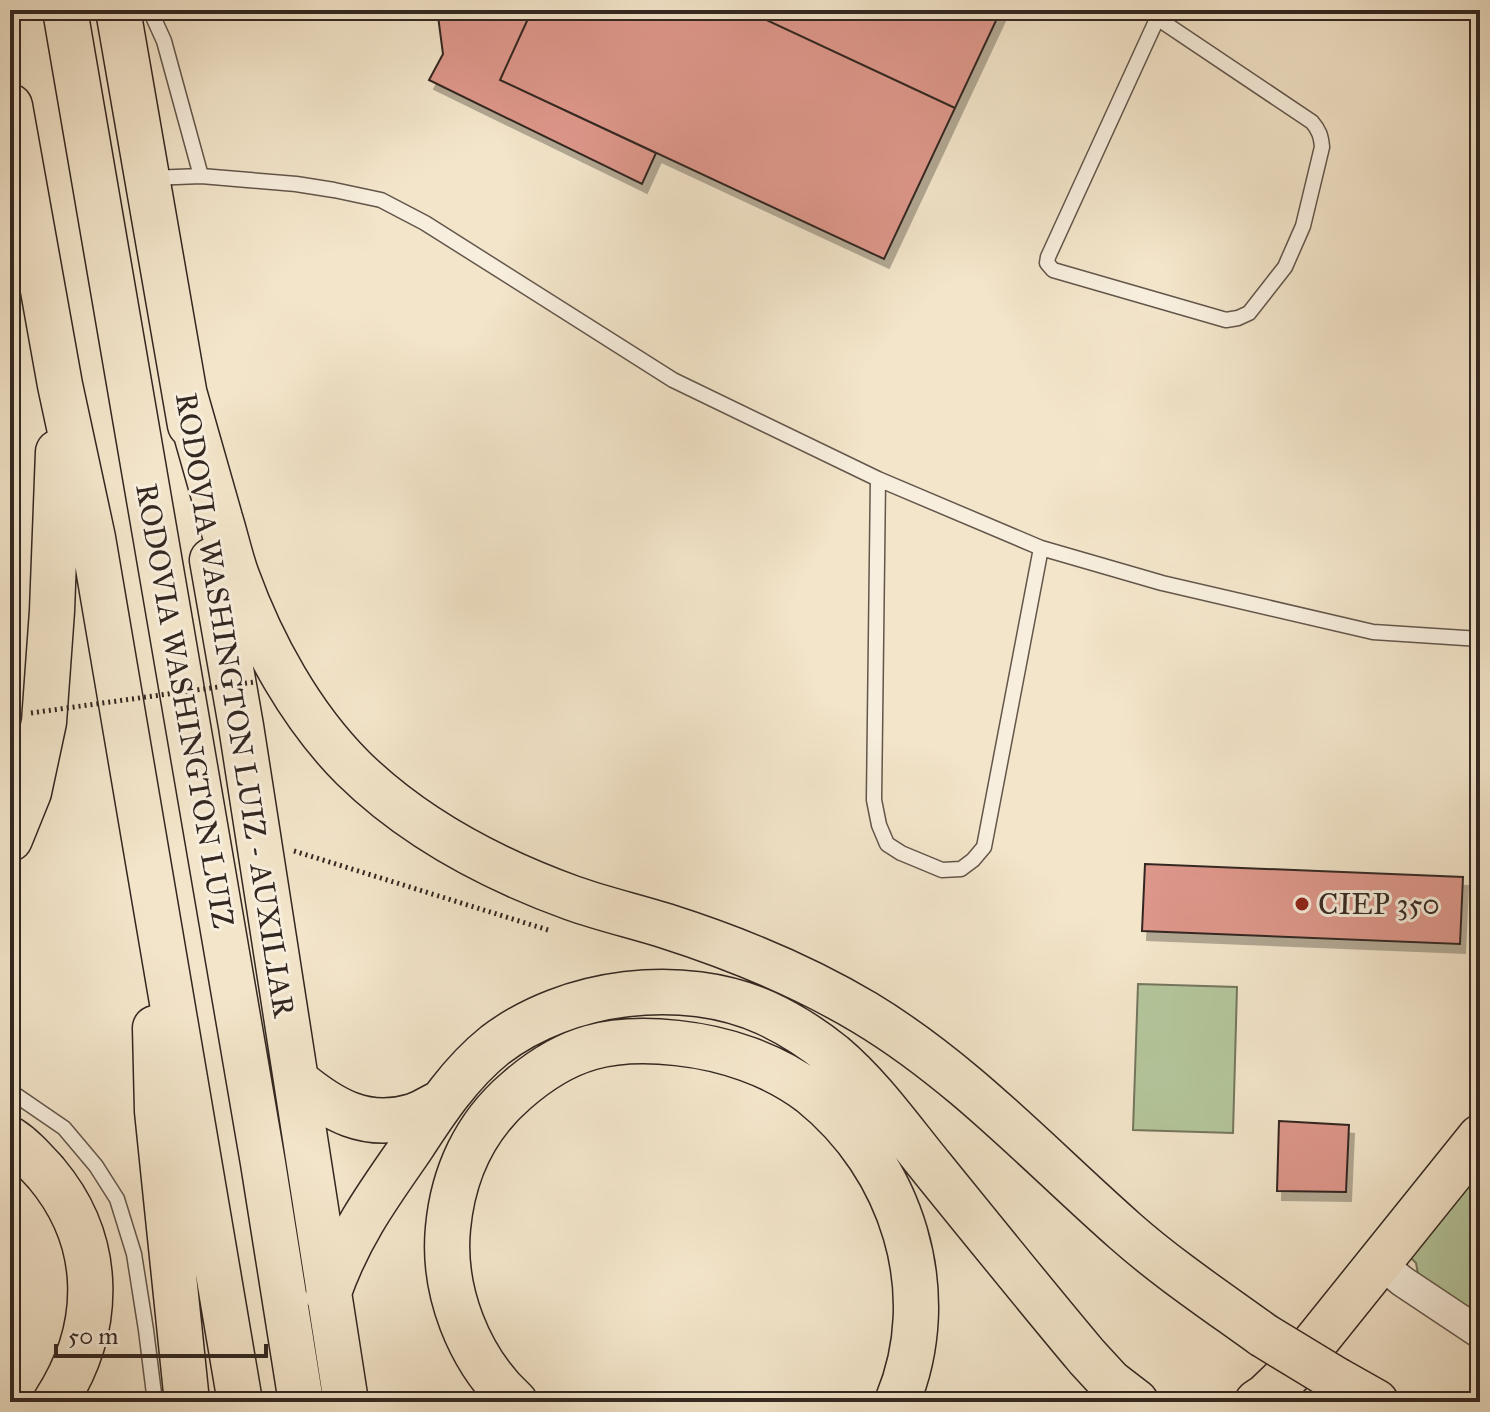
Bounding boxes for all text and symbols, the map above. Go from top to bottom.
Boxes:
street label: RODOVIA WASHINGTON LUIZ - AUXILIAR [168,390,302,1020]
street label: RODOVIA WASHINGTON LUIZ [128,481,242,931]
place label: CIEP 350 [1318,886,1440,922]
marker: CIEP 350 [1293,895,1311,913]
scale bar [56,1308,266,1358]
text: 50 m [68,1321,118,1351]

